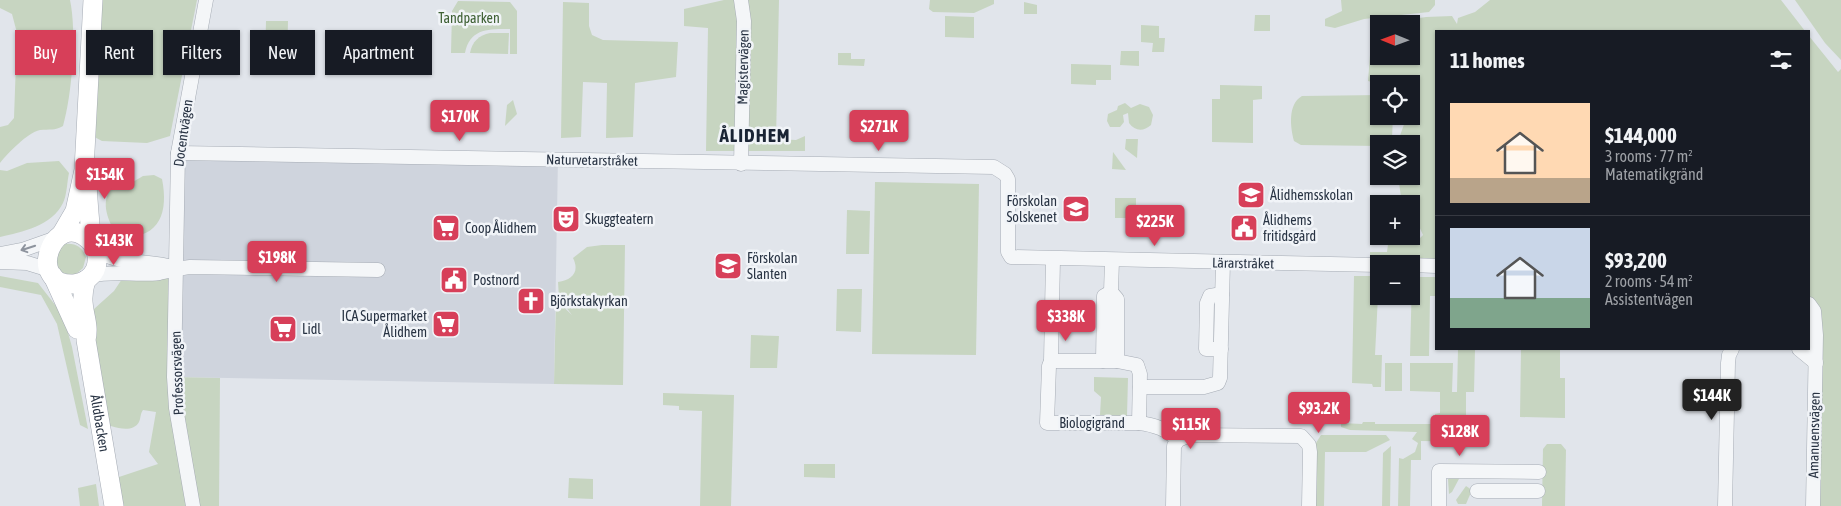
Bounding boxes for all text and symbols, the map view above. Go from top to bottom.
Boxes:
park label: Tandparken [438,10,500,26]
north arrow [1370,15,1420,65]
map controls [1370,15,1420,305]
street label: Magistervägen [734,29,752,105]
chip: Buy [15,30,76,75]
chip: Rent [86,30,153,75]
chip: Filters [163,30,240,75]
chip: New [250,30,315,75]
chip: Apartment [325,30,432,75]
icon: filters [1767,46,1795,74]
text: 11 homes [1450,48,1525,72]
button: locate [1370,75,1420,125]
street label: Docentvägen [170,98,196,168]
pin: $170K [425,100,495,142]
text: $170K [441,107,479,125]
pin: $271K [844,110,914,152]
text: $271K [860,117,898,135]
icon: home [1490,123,1550,183]
text: $144,000 [1605,123,1677,147]
district label: ÅLIDHEM [718,124,791,146]
button: layers [1370,135,1420,185]
text: 3 rooms · 77 m² [1605,147,1693,165]
street label: Naturvetarstråket [546,151,638,169]
pin: $154K [70,158,140,200]
text: $154K [86,165,124,183]
text: Matematikgränd [1605,165,1703,183]
school or university icon: Ålidhemsskolan [1236,180,1266,210]
place label: Ålidhemsskolan [1270,186,1353,203]
place label: Förskolan Solskenet [1006,193,1057,225]
school or university icon: Förskolan Solskenet [1061,194,1091,224]
button: + [1370,195,1420,245]
theatre icon: Skuggteatern [551,204,581,234]
pin: $225K [1120,204,1190,247]
place label: Skuggteatern [585,211,654,227]
place label: Ålidhems fritidsgård [1263,211,1316,244]
text: $225K [1136,212,1174,230]
supermarket icon: Coop Ålidhem [431,213,461,243]
public building icon: Ålidhems fritidsgård [1229,213,1259,243]
place label: Coop Ålidhem [465,219,537,236]
pin: $143K [79,224,149,266]
text: $143K [95,231,133,249]
pin: $198K [242,240,312,283]
one-way arrow [21,244,37,253]
text: $198K [258,248,296,266]
icon: home [1490,248,1550,308]
text: $93,200 [1605,248,1667,272]
place label: Förskolan Slanten [747,250,797,282]
school or university icon: Förskolan Slanten [713,251,743,281]
street label: Lärarstråket [1212,254,1274,272]
button: − [1370,255,1420,305]
public building icon: Postnord [439,265,469,295]
place label: Postnord [473,272,519,288]
text: 2 rooms · 54 m² [1605,272,1693,290]
church icon: Björkstakyrkan [516,286,546,316]
text: Assistentvägen [1605,290,1693,308]
place label: Björkstakyrkan [550,293,628,309]
pin: $338K [1031,300,1101,342]
text: $338K [1047,307,1085,325]
place label: ICA Supermarket Ålidhem [342,308,427,340]
supermarket icon: ICA Supermarket Ålidhem [431,309,461,339]
supermarket icon: Lidl [268,314,298,344]
place label: Lidl [302,321,321,337]
street label: Professorsvägen [168,331,186,415]
pin: $144K [1677,378,1747,421]
text: $144K [1693,386,1731,404]
pin: $93.2K [1278,392,1360,434]
street label: Amanuensvägen [1805,392,1823,478]
street label: Ålidbacken [87,393,113,453]
text: $93.2K [1299,399,1339,417]
pin: $115K [1156,408,1226,450]
pin: $128K [1425,414,1495,457]
street label: Biologigränd [1059,415,1125,431]
text: $115K [1172,415,1210,433]
text: $128K [1441,422,1479,440]

